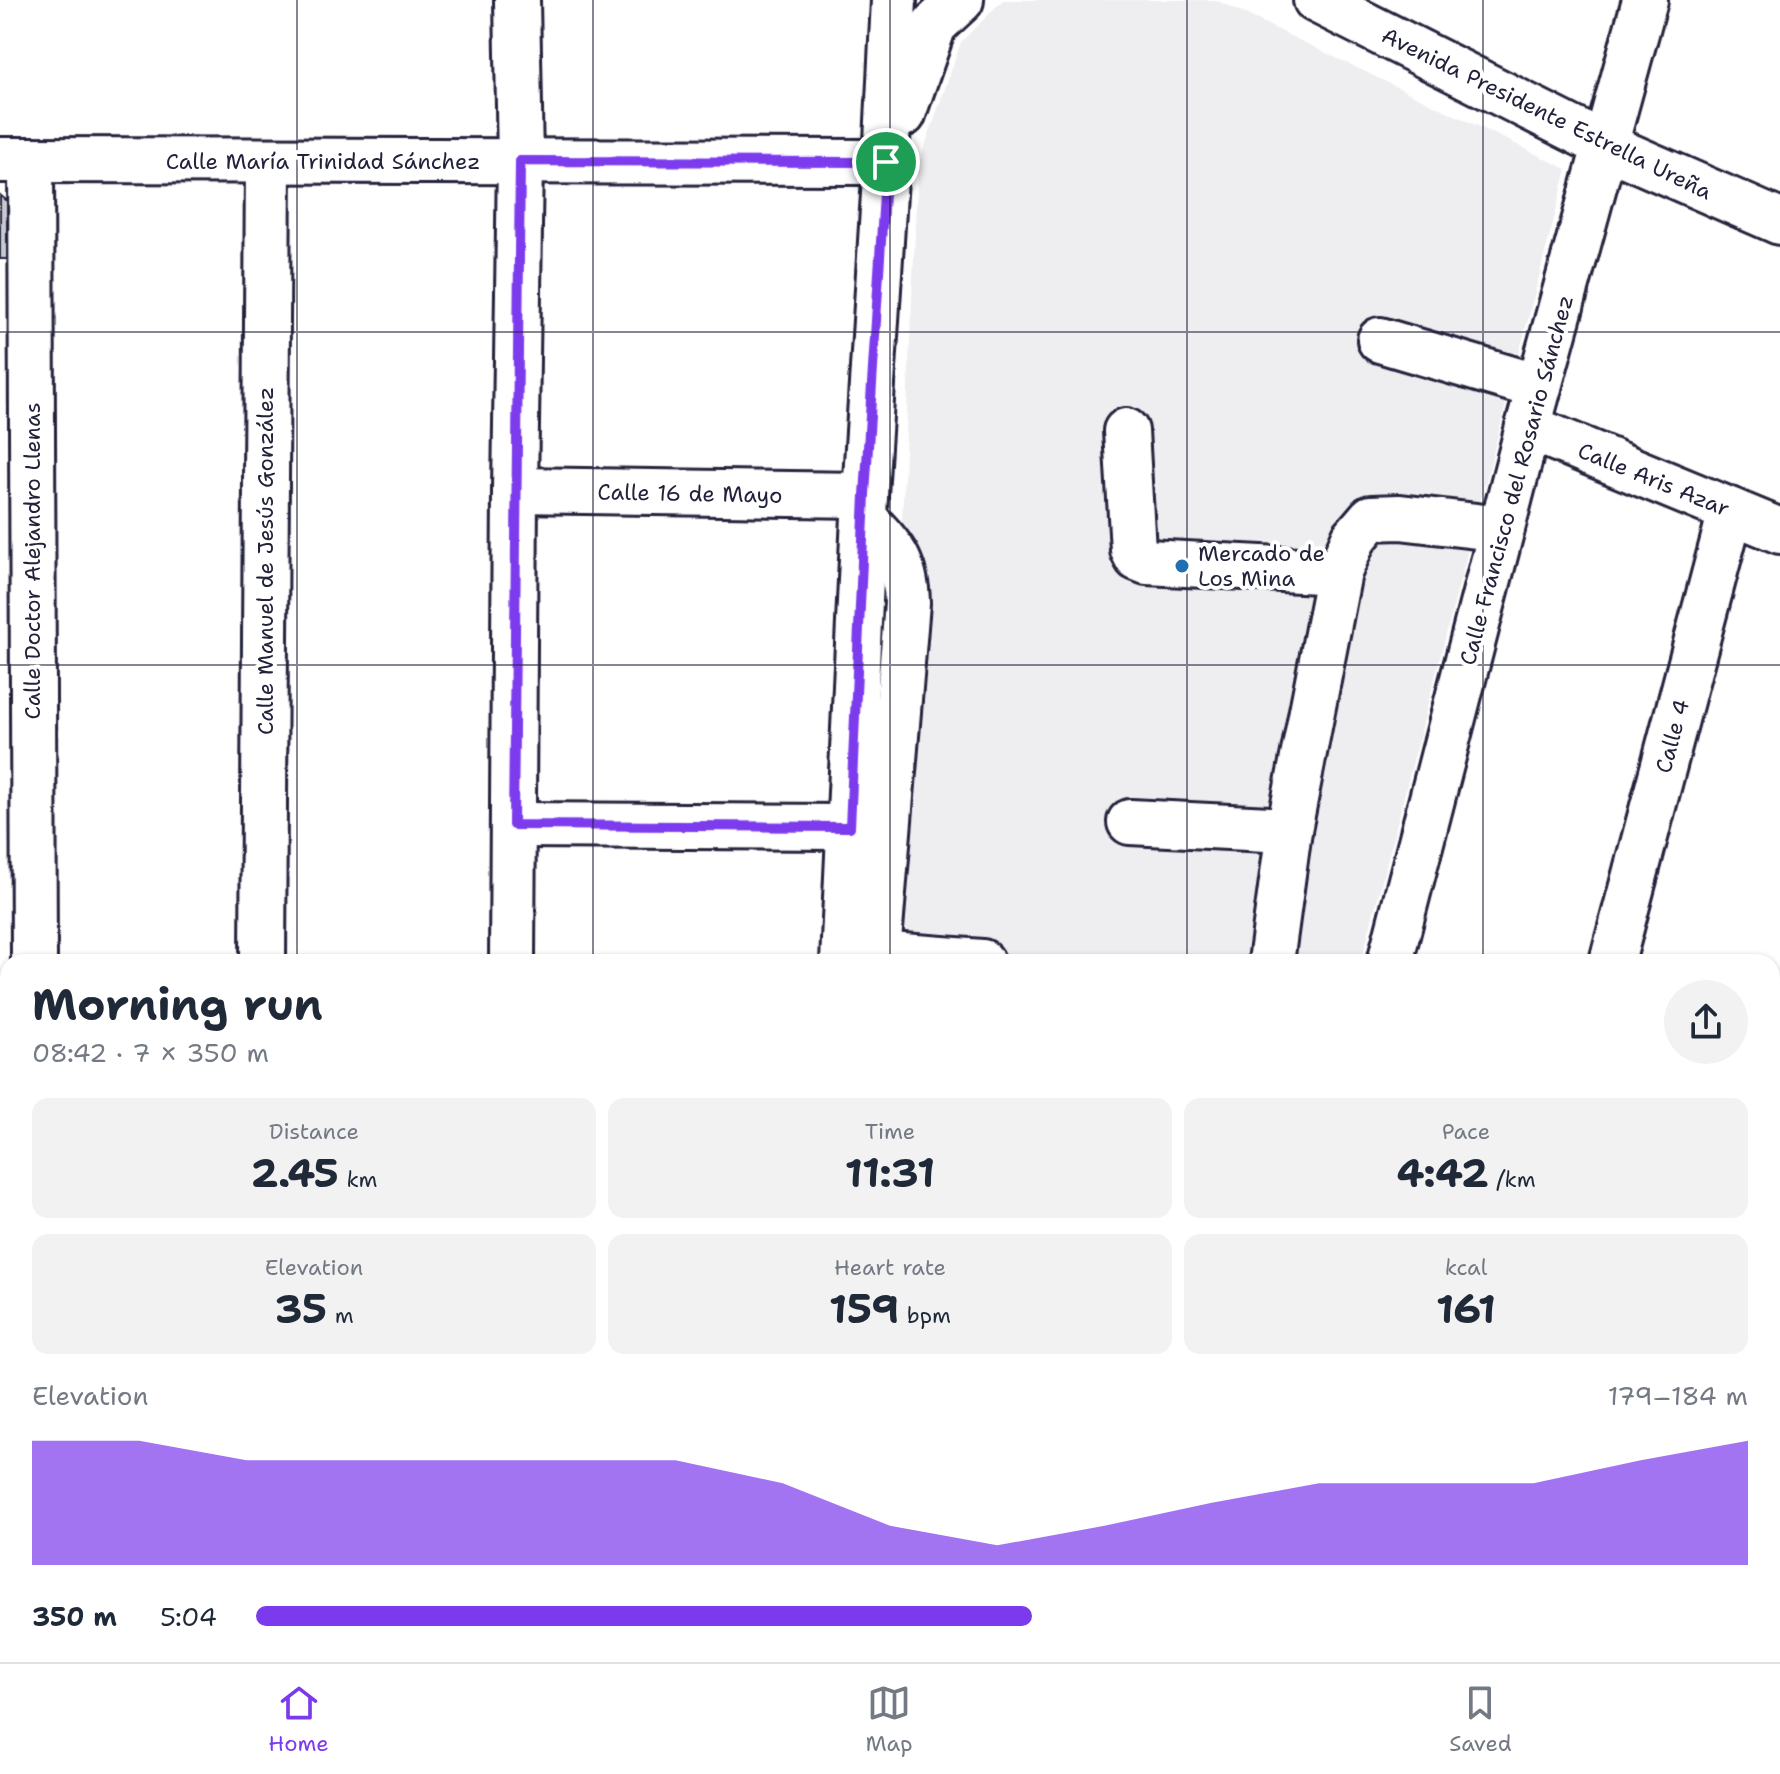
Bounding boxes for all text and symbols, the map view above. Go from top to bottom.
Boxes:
street label: Avenida Presidente Estrella Ureña [1377,21,1717,206]
pin [852,128,920,196]
icon: arrive [864,140,908,184]
street label: Calle María Trinidad Sánchez [166,147,480,176]
street label: Calle Francisco del Rosario Sánchez [1453,292,1580,668]
street label: Calle Manuel de Jesús González [251,387,280,735]
street label: Calle Doctor Alejandro Llenas [18,402,47,720]
street label: Calle Aris Azar [1574,436,1734,523]
street label: Calle 16 de Mayo [597,477,783,510]
place label: Mercado de Los Mina [1198,539,1325,593]
marker: Mercado de Los Mina [1173,557,1191,575]
street label: Calle 4 [1649,696,1696,776]
text: Morning run [32,975,323,1034]
button: share [1664,980,1748,1064]
text: 08:42 · 7 × 350 m [32,1035,269,1070]
text: Distance [269,1117,359,1146]
text: Time [865,1117,915,1146]
text: Pace [1442,1117,1490,1146]
text: 2.45 [250,1146,339,1200]
text: 11:31 [845,1146,935,1200]
text: 4:42 [1396,1146,1489,1200]
text: km [339,1165,378,1194]
text: /km [1489,1165,1536,1194]
text: Elevation [265,1253,363,1282]
text: Heart rate [834,1253,946,1282]
text: kcal [1445,1253,1487,1282]
text: 35 [274,1282,327,1336]
text: 159 [829,1282,899,1336]
text: 161 [1436,1282,1496,1336]
text: m [327,1301,354,1330]
text: bpm [899,1301,951,1330]
text: Elevation [32,1378,148,1413]
text: 179–184 m [1608,1378,1748,1413]
text: 350 m [32,1599,117,1634]
text: 5:04 [160,1599,217,1634]
tab: Home [268,1681,329,1758]
tab: Map [865,1681,913,1758]
tab: Saved [1449,1681,1512,1758]

